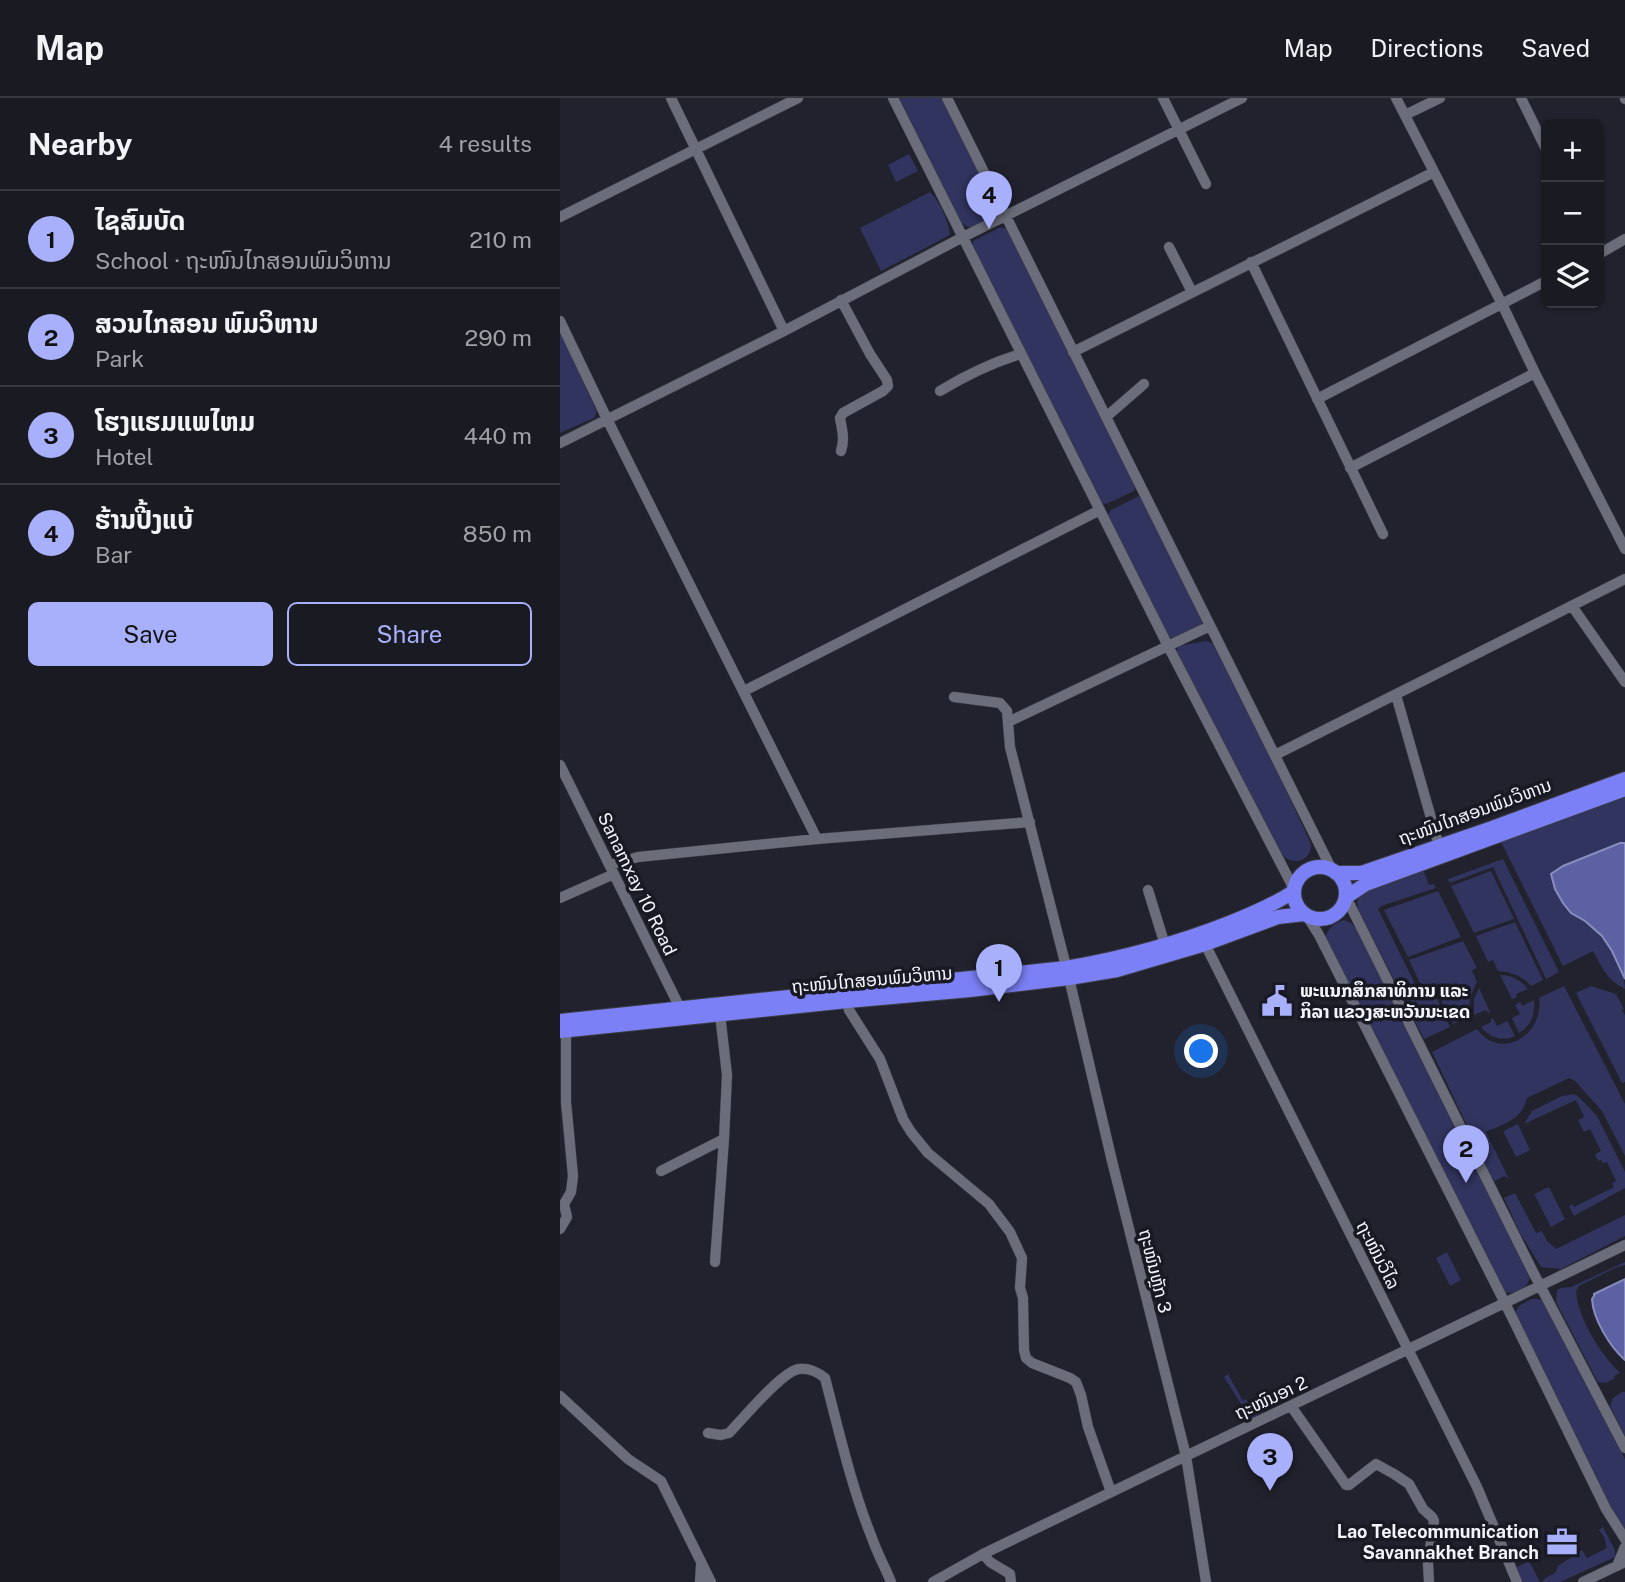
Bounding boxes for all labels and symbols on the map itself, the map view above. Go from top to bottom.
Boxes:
pin: 4 [966,171,1012,229]
street label: ຖະໜົນໄກສອນພົມວິຫານ [1395,774,1554,849]
street label: Sanamxay 10 Road [594,809,681,959]
pin: 1 [976,944,1022,1002]
street label: ຖະໜົນໄກສອນພົມວິຫານ [791,962,953,997]
place label: ພະແນກສຶກສາທິການ ແລະ ກິລາ ແຂວງສະຫວັນນະເຂດ [1300,980,1470,1022]
public building icon: ພະແນກສຶກສາທິການ ແລະ ກິລາ ແຂວງສະຫວັນນະເຂດ [1260,984,1294,1018]
your location [1184,1034,1218,1068]
pin: 2 [1443,1125,1489,1183]
street label: ຖະໜົນວິໄລ [1352,1217,1405,1292]
street label: ຖະໜົນຫຼັກ 3 [1135,1227,1176,1315]
street label: ຖະໜົນອາ 2 [1231,1372,1311,1424]
pin: 3 [1247,1433,1293,1491]
place label: Lao Telecommunication Savannakhet Branch [1337,1521,1539,1563]
office icon: Lao Telecommunication Savannakhet Branch [1545,1525,1579,1559]

